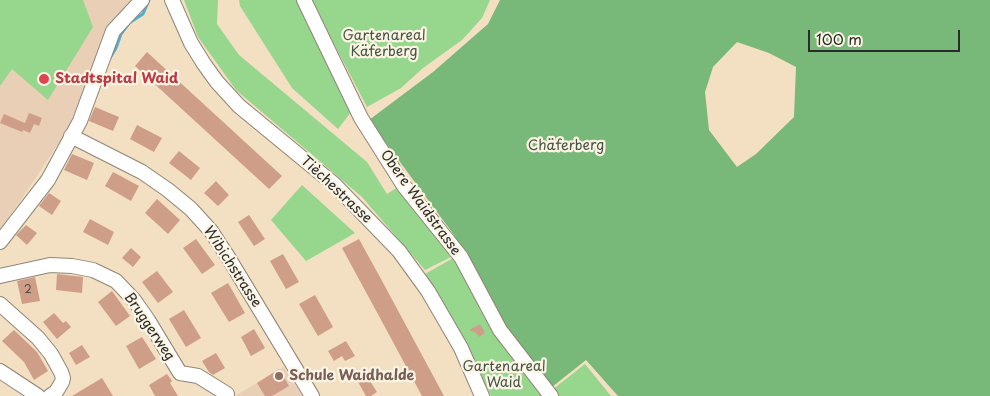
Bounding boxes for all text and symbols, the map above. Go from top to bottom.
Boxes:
scale bar [810,20,962,52]
text: 100 m [816,27,862,50]
park label: Gartenareal Käferberg [342,28,426,60]
place label: Stadtspital Waid [55,71,178,87]
marker: Stadtspital Waid [37,72,51,86]
park label: Chäferberg [528,138,604,154]
street label: Obere Waidstrasse [376,147,464,259]
street label: Tièchestrasse [297,153,375,227]
street label: Wibichstrasse [200,223,264,311]
house number: 2 [24,283,32,297]
street label: Bruggerweg [120,290,178,364]
park label: Gartenareal Waid [462,359,546,392]
place label: Schule Waidhalde [289,368,414,384]
marker: Schule Waidhalde [273,370,285,382]

